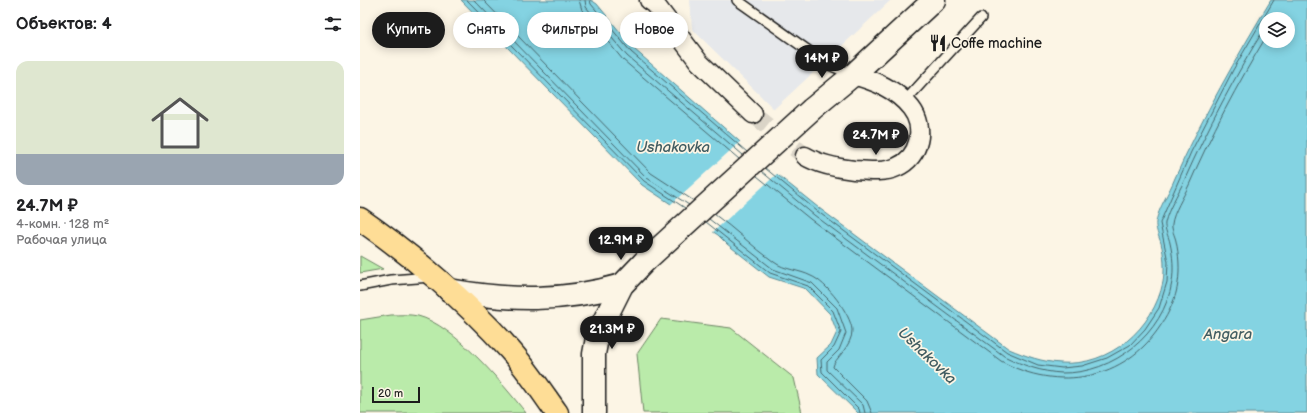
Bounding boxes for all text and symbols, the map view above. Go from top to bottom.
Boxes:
chip: Купить [372,12,445,48]
chip: Снять [453,12,519,48]
chip: Фильтры [527,12,612,48]
chip: Новое [620,12,688,48]
map controls [1259,12,1295,48]
button: layers [1259,12,1295,48]
icon: filters [322,13,344,35]
text: Объектов: 4 [16,14,112,34]
restaurant icon: Coffe machine [928,33,948,53]
place label: Coffe machine [951,35,1042,52]
pin: 14M ₽ [794,45,850,79]
text: 14M ₽ [804,50,840,66]
icon: home [144,87,216,159]
pin: 24.7M ₽ [839,122,913,156]
text: 24.7M ₽ [852,127,900,143]
water label: Ushakovka [636,138,710,157]
text: 24.7M ₽ [16,196,78,216]
text: 4-комн. · 128 m² [16,216,109,232]
pin: 12.9M ₽ [584,227,658,261]
text: Рабочая улица [16,232,107,248]
text: 12.9M ₽ [598,232,644,248]
pin: 21.3M ₽ [575,316,649,350]
text: 21.3M ₽ [589,321,635,337]
water label: Ushakovka [894,324,960,388]
water label: Angara [1203,325,1252,344]
scale bar [372,385,420,404]
text: 20 m [378,387,403,400]

